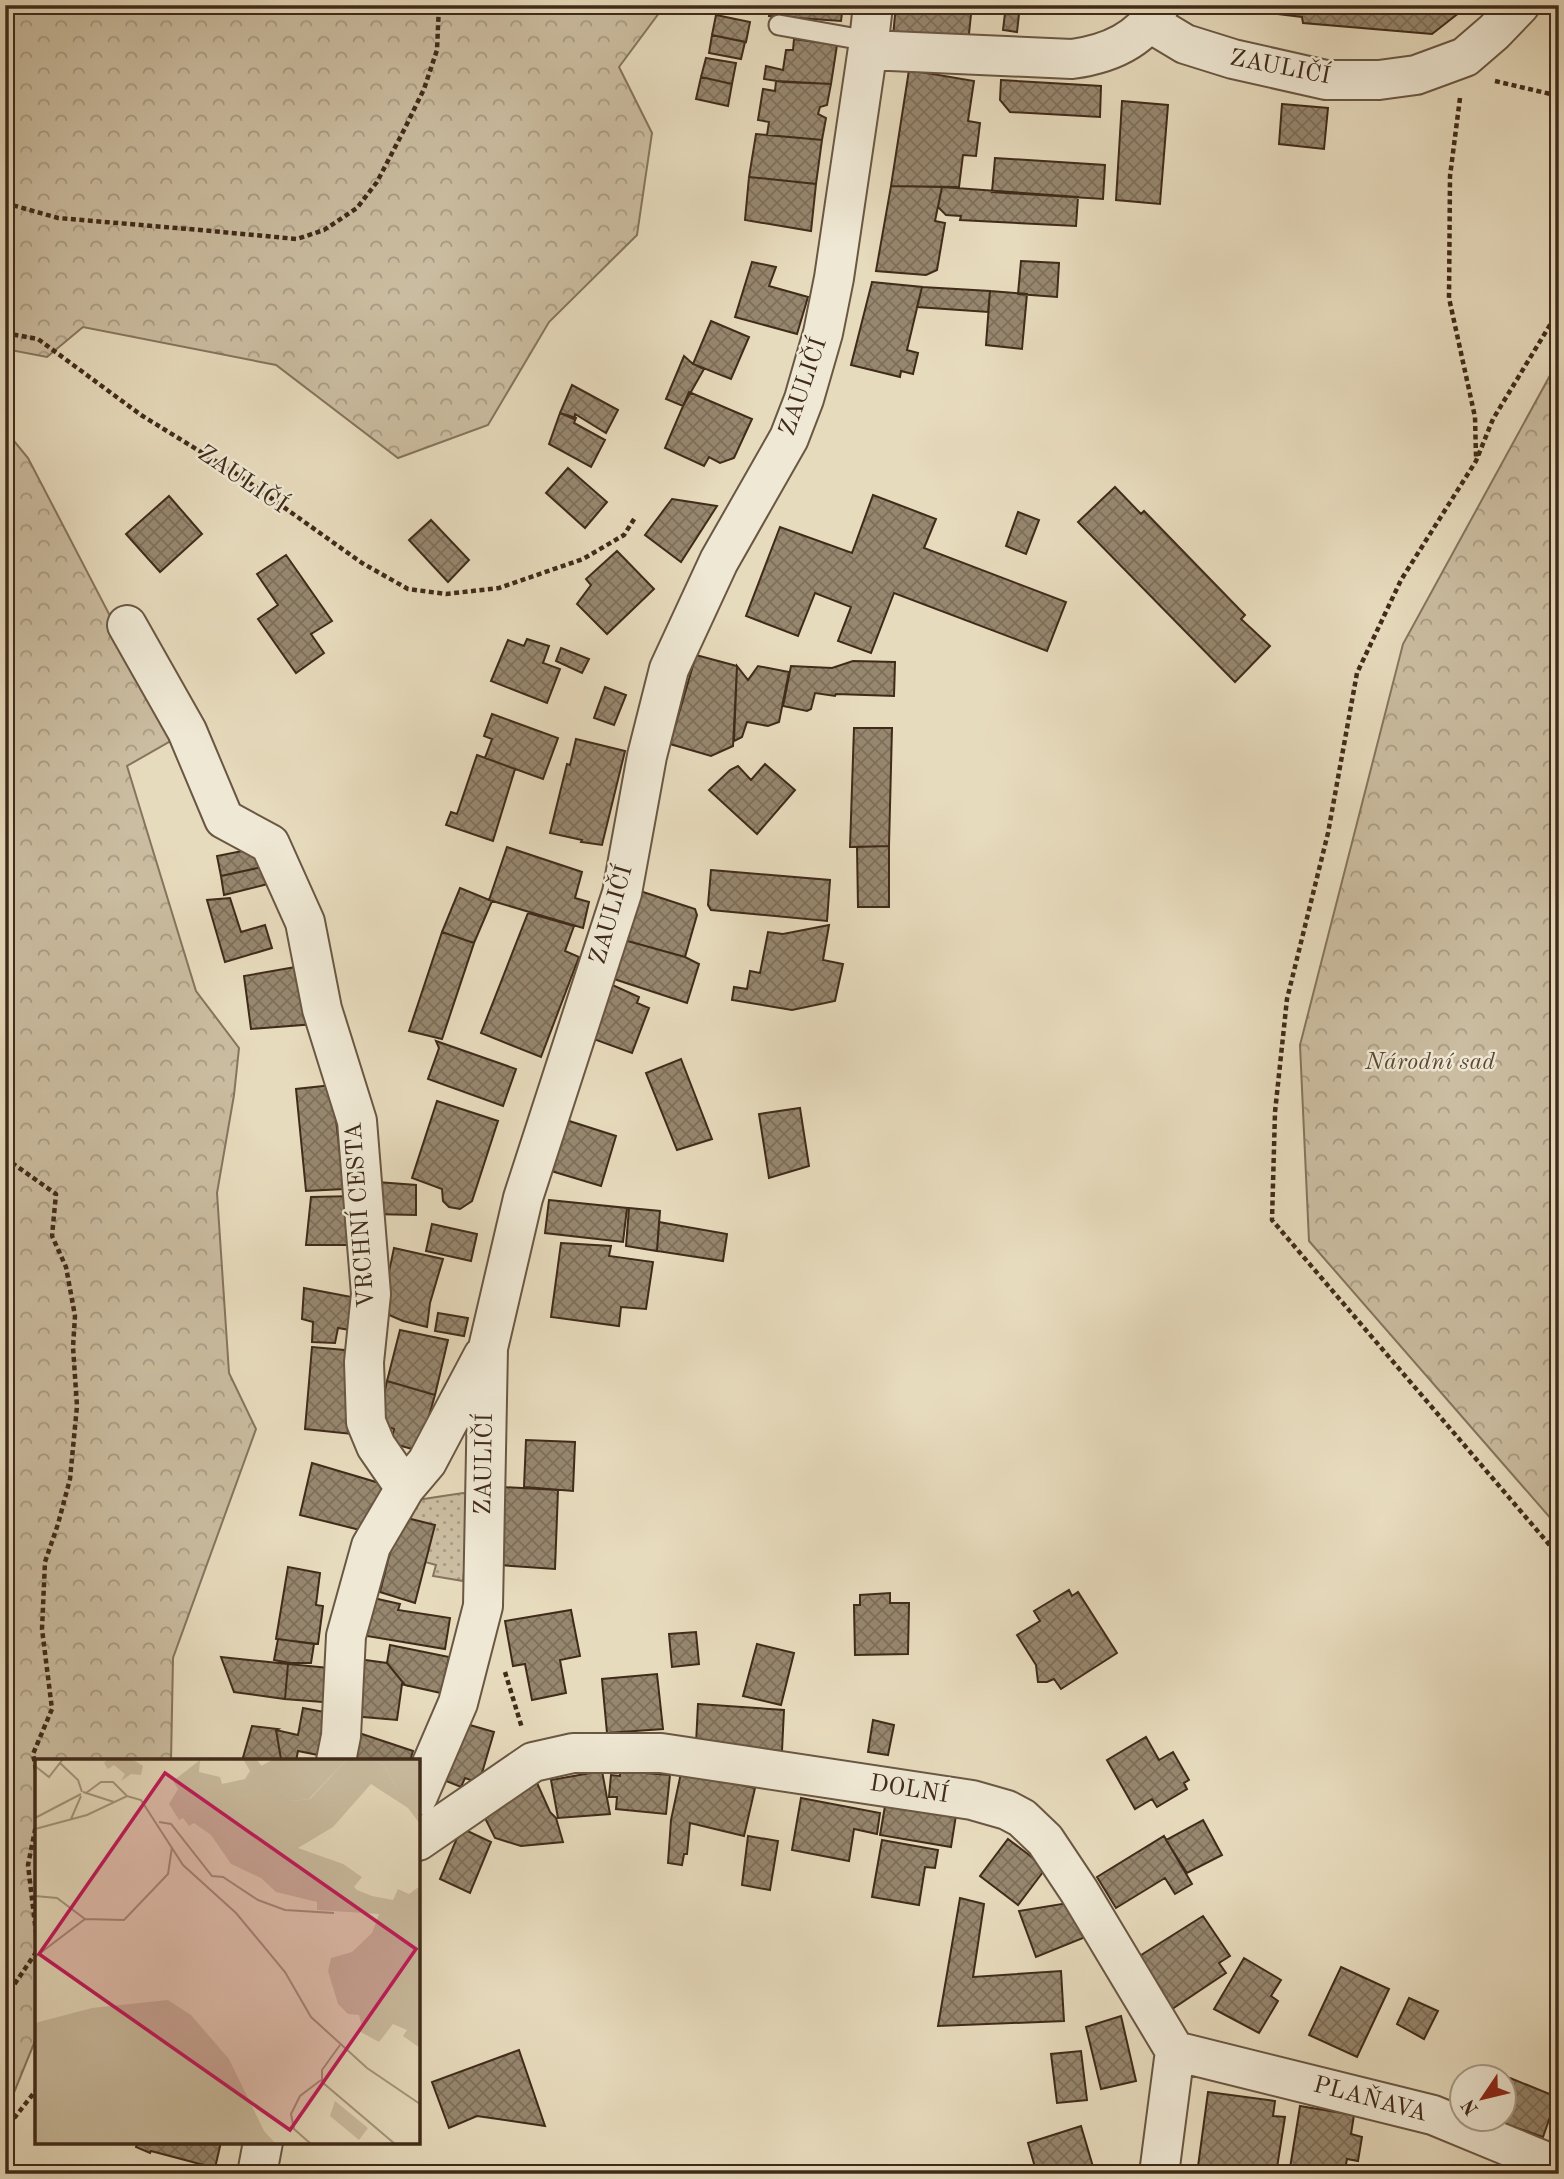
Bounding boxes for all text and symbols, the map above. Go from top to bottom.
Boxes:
street label: ZAULIČÍ [1228,42,1333,89]
street label: ZAULIČÍ [771,333,832,439]
street label: ZAULIČÍ [193,437,294,518]
street label: ZAULIČÍ [582,861,638,967]
park label: Národní sad [1364,1051,1495,1075]
street label: VRCHNÍ CESTA [339,1121,379,1309]
street label: ZAULIČÍ [467,1413,498,1515]
inset map [35,1759,420,2144]
street label: DOLNÍ [868,1768,951,1808]
north arrow [1448,2064,1518,2134]
street label: PLAŇAVA [1310,2068,1431,2127]
text: N [1459,2095,1483,2118]

